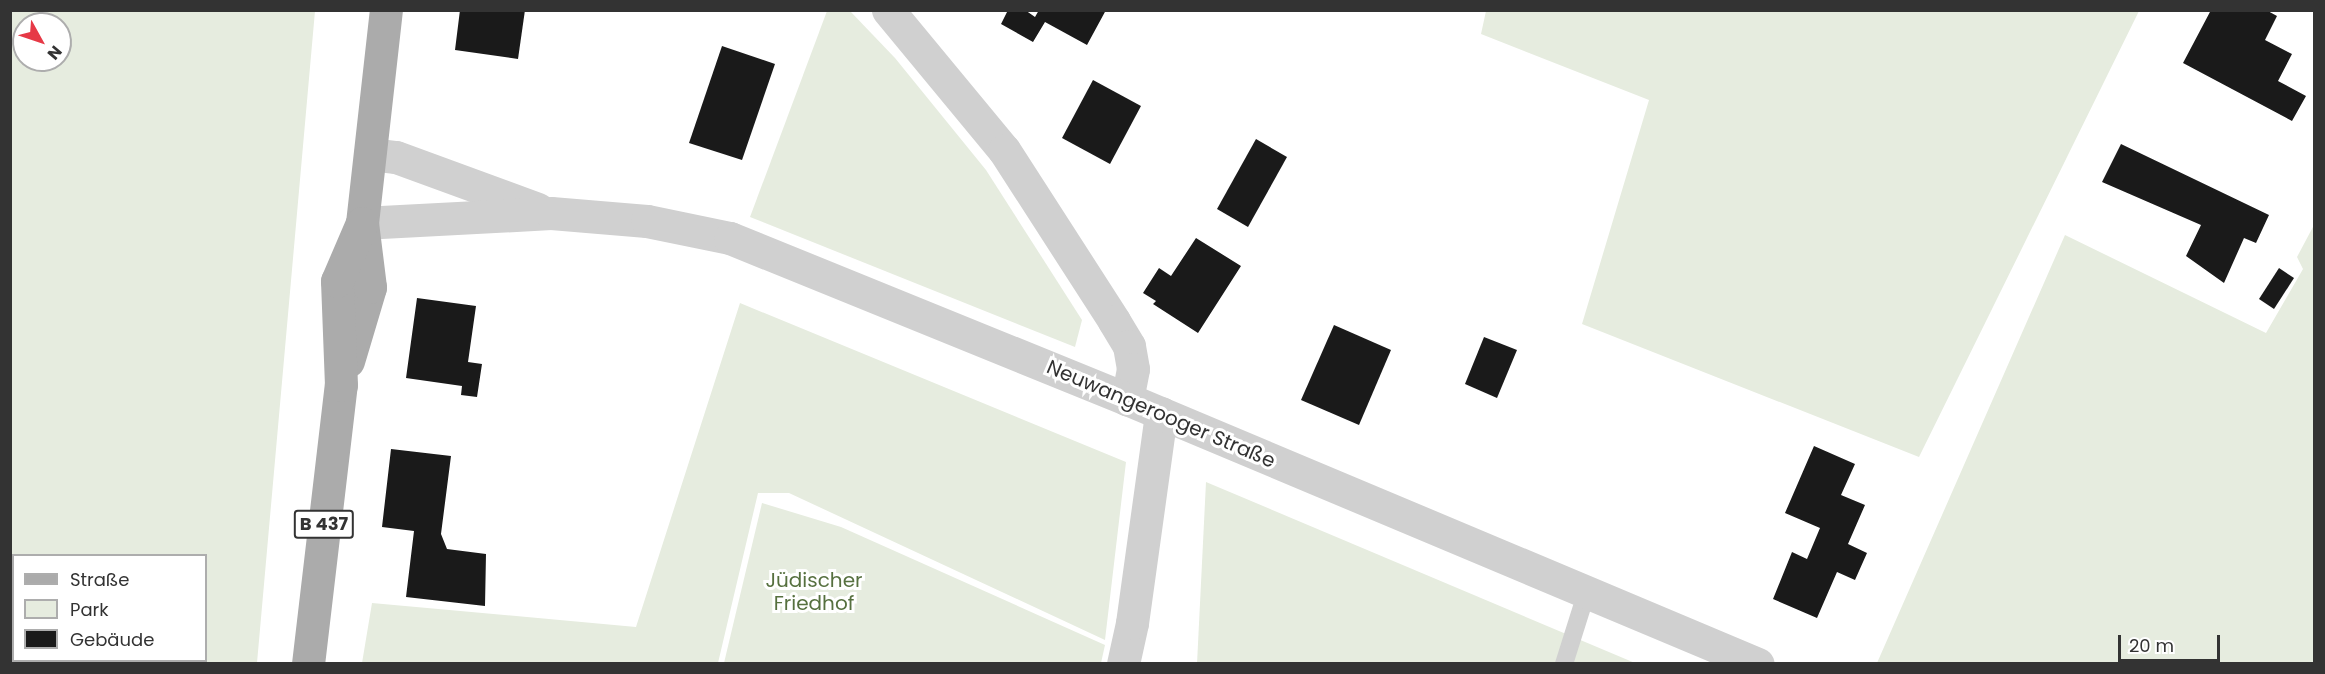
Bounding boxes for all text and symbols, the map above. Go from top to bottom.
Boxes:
north arrow [12,12,72,72]
text: N [42,41,67,65]
street label: Neuwangerooger Straße [1043,355,1279,473]
road number: B 437 [292,509,356,539]
legend [12,554,207,662]
text: Straße [70,567,129,592]
park label: Jüdischer Friedhof [765,569,863,616]
text: Park [70,597,109,622]
scale bar [2121,623,2223,661]
text: Gebäude [70,627,154,652]
text: 20 m [2129,633,2174,658]

